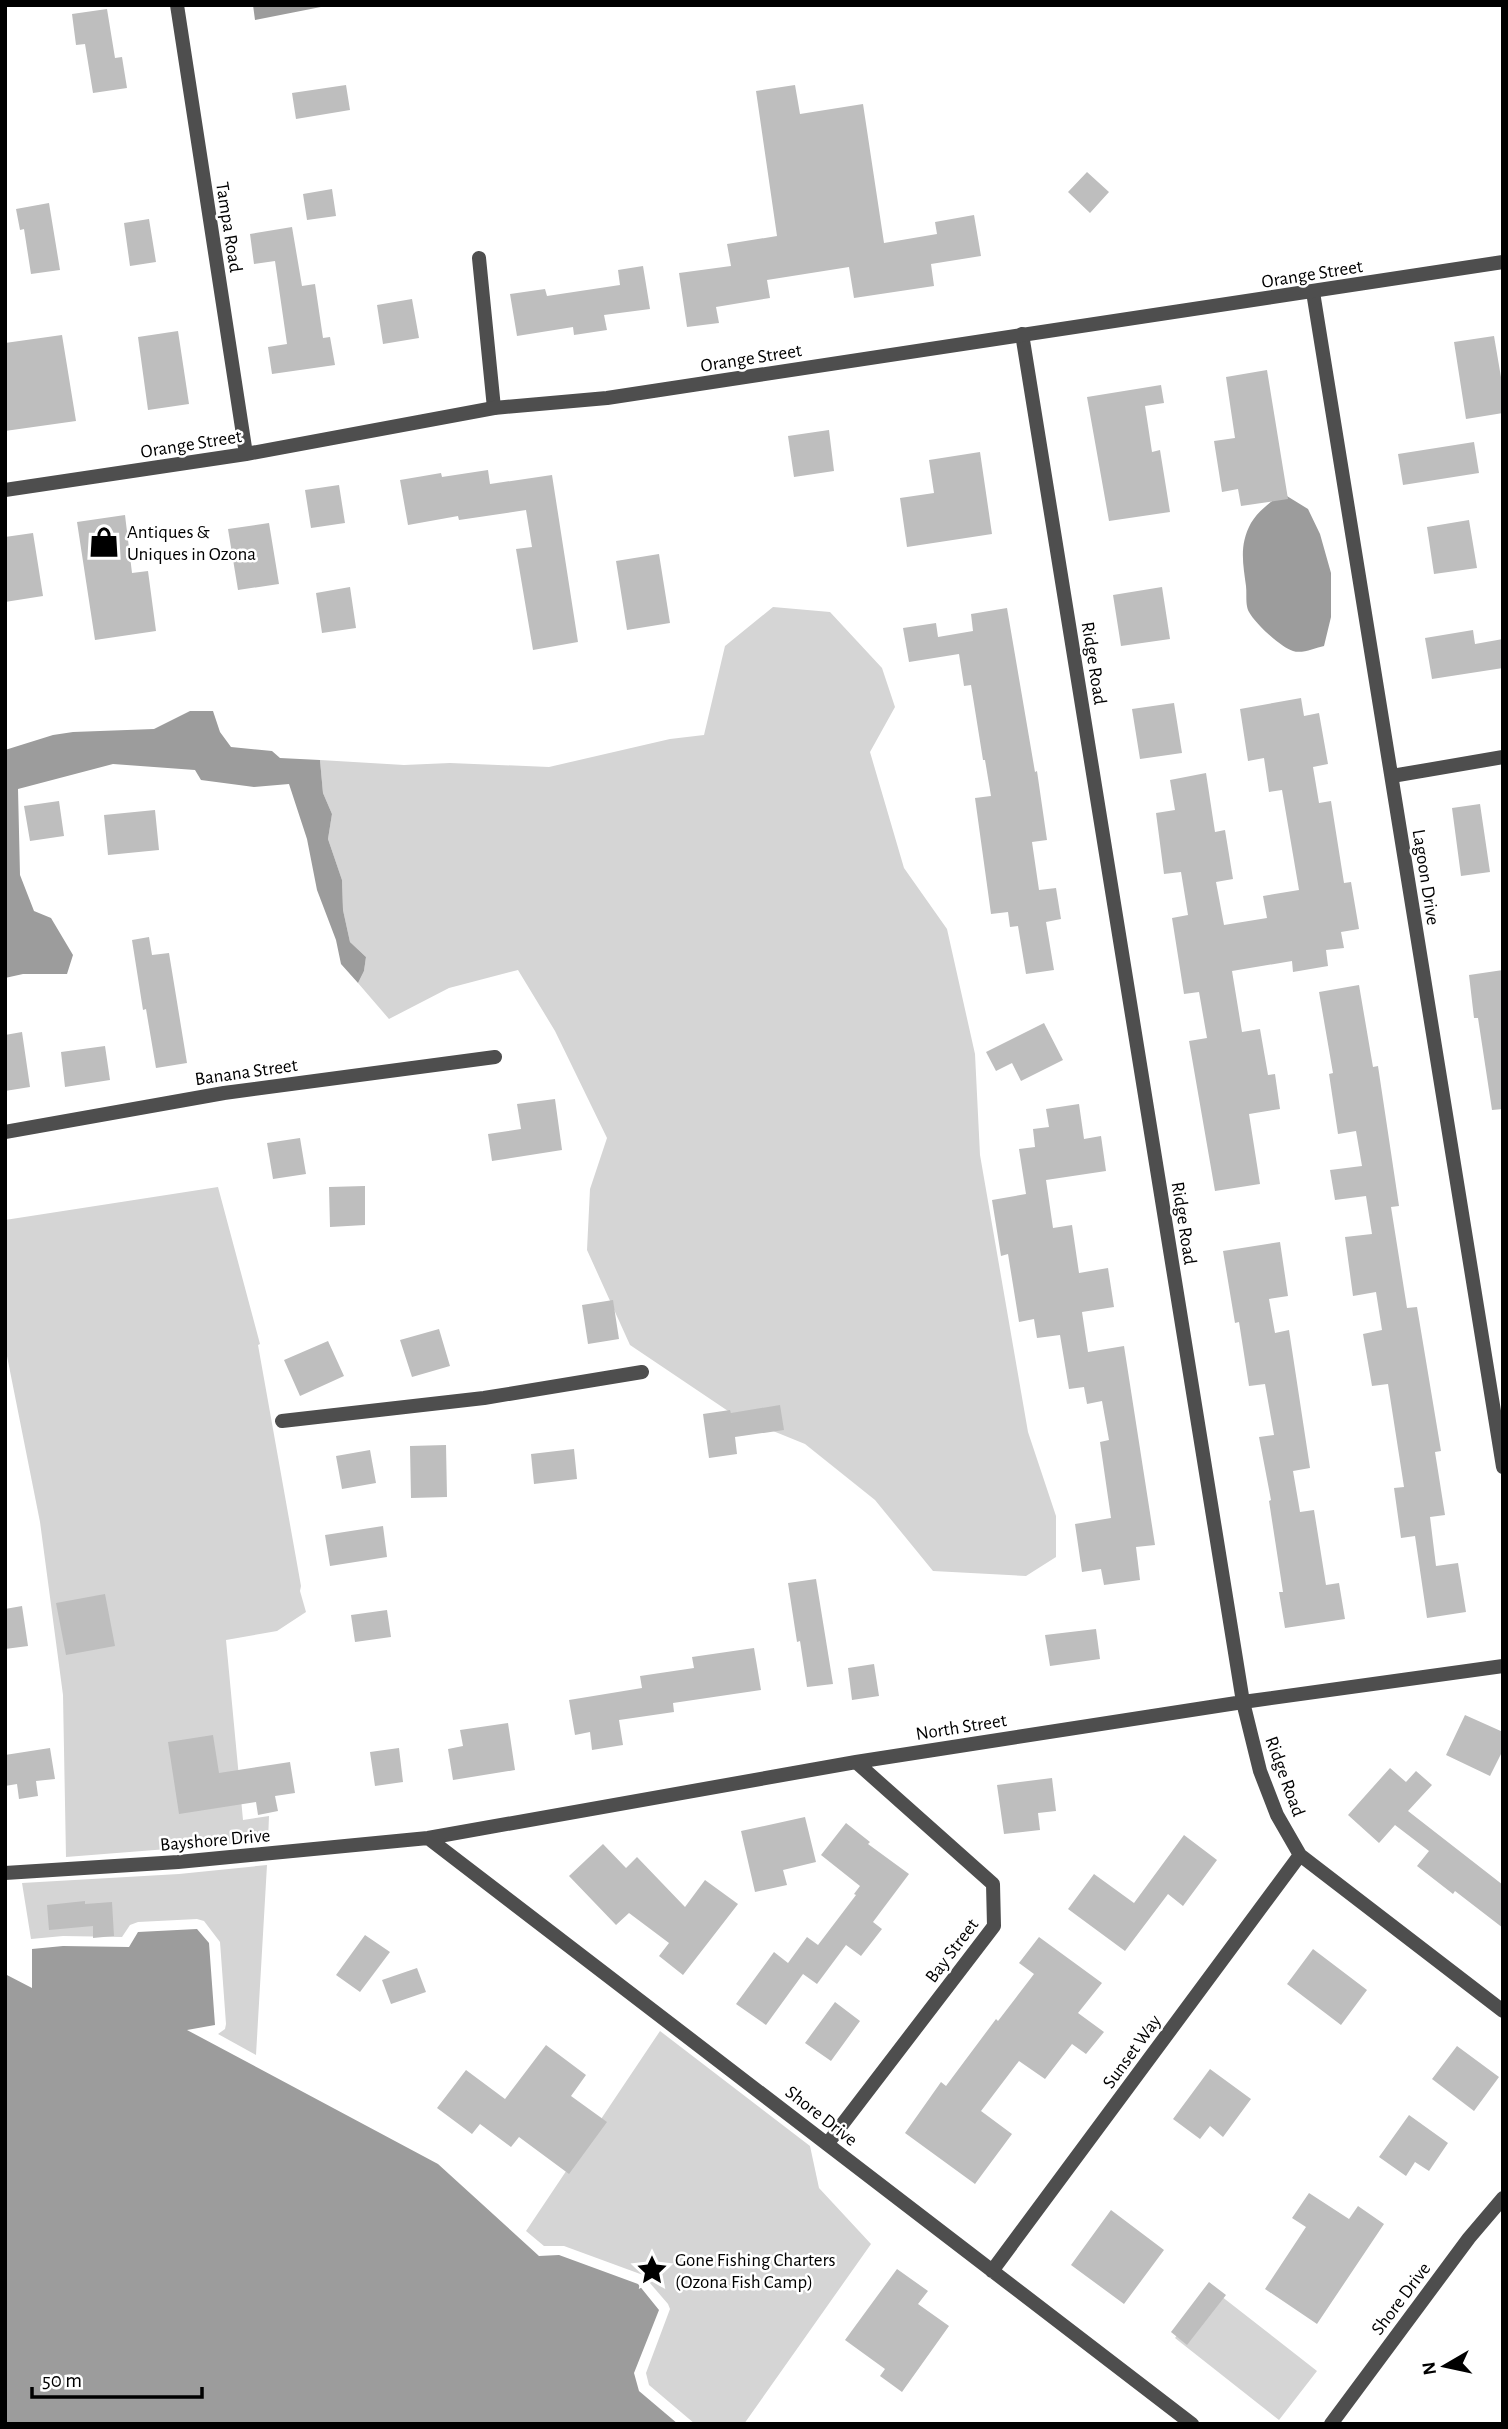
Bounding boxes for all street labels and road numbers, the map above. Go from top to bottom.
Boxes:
street label: Tampa Road [212,181,245,274]
street label: Orange Street [1260,257,1364,292]
street label: Orange Street [699,341,803,376]
street label: Orange Street [139,427,243,462]
street label: Ridge Road [1078,620,1109,706]
street label: Lagoon Drive [1409,828,1442,927]
street label: Banana Street [194,1056,299,1089]
street label: Ridge Road [1168,1180,1199,1266]
street label: North Street [914,1711,1008,1744]
street label: Ridge Road [1261,1734,1308,1819]
street label: Bayshore Drive [159,1826,271,1855]
street label: Bay Street [922,1915,982,1986]
street label: Sunset Way [1099,2012,1165,2092]
street label: Shore Drive [782,2082,861,2150]
street label: Shore Drive [1368,2259,1434,2339]

